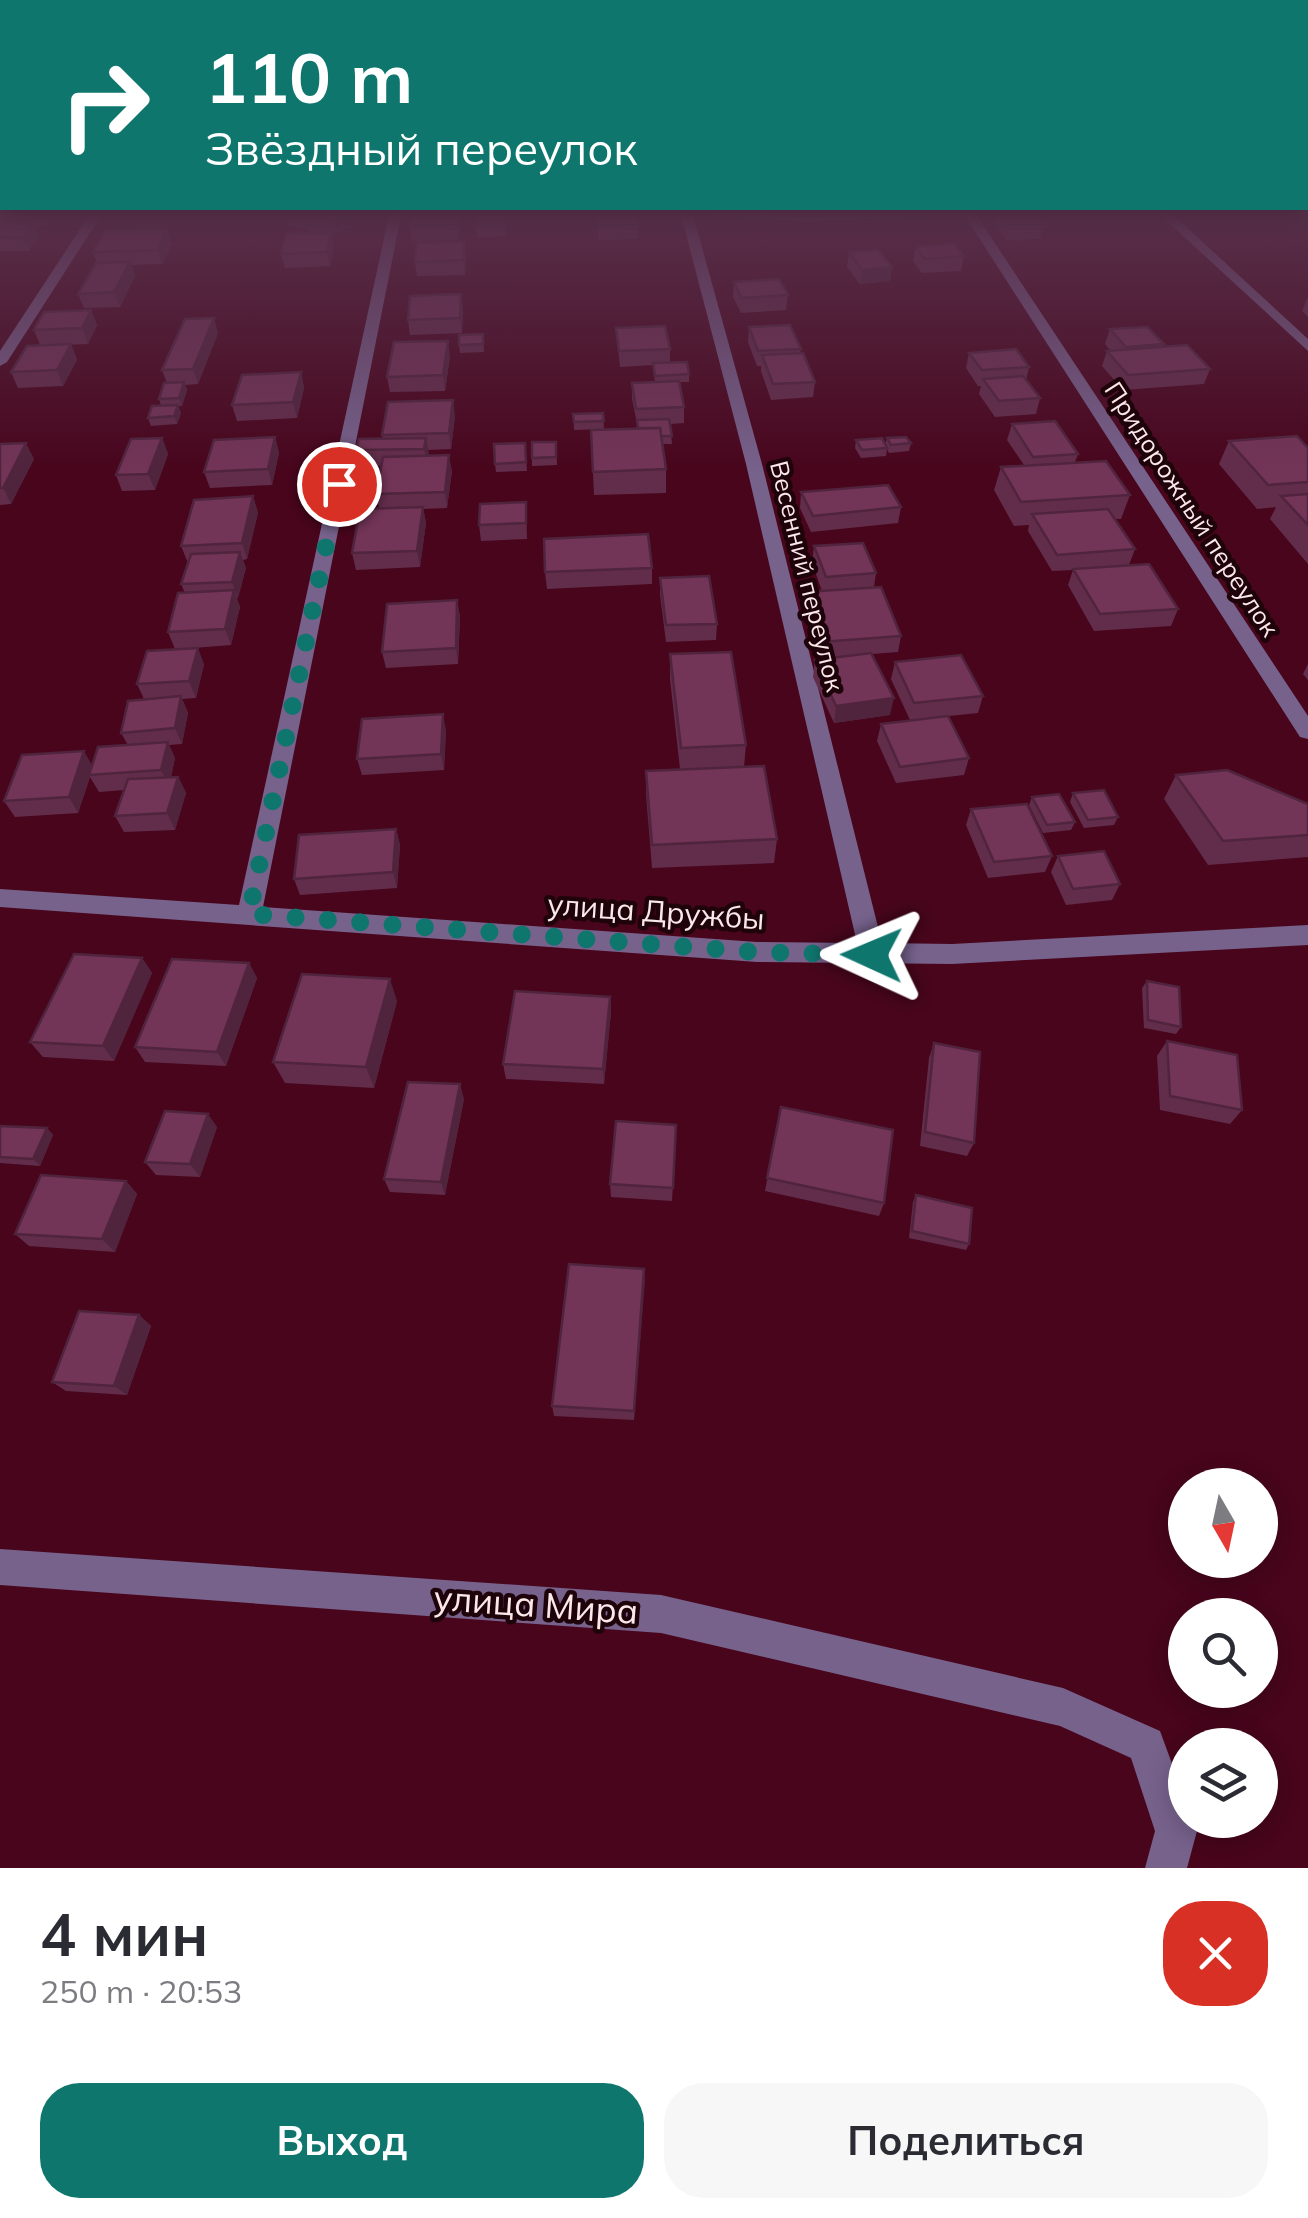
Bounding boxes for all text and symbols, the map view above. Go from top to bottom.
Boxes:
text: 110 m [205,33,413,121]
icon: right [40,40,170,170]
text: Звёздный переулок [205,120,638,176]
street label: Придорожный переулок [1099,376,1287,642]
pin [297,442,382,527]
icon: arrive [312,457,367,512]
street label: Весенний переулок [764,457,851,695]
street label: улица Дружбы [546,884,766,938]
position arrow [820,903,924,1007]
north arrow [1168,1468,1278,1578]
map controls [1168,1468,1278,1838]
street label: улица Мира [432,1575,640,1633]
button: search [1168,1598,1278,1708]
button: layers [1168,1728,1278,1838]
text: 4 мин [40,1896,208,1971]
button: close [1163,1901,1268,2006]
text: 250 m · 20:53 [40,1971,242,2011]
button: Выход [40,2083,644,2198]
button: Поделиться [664,2083,1268,2198]

